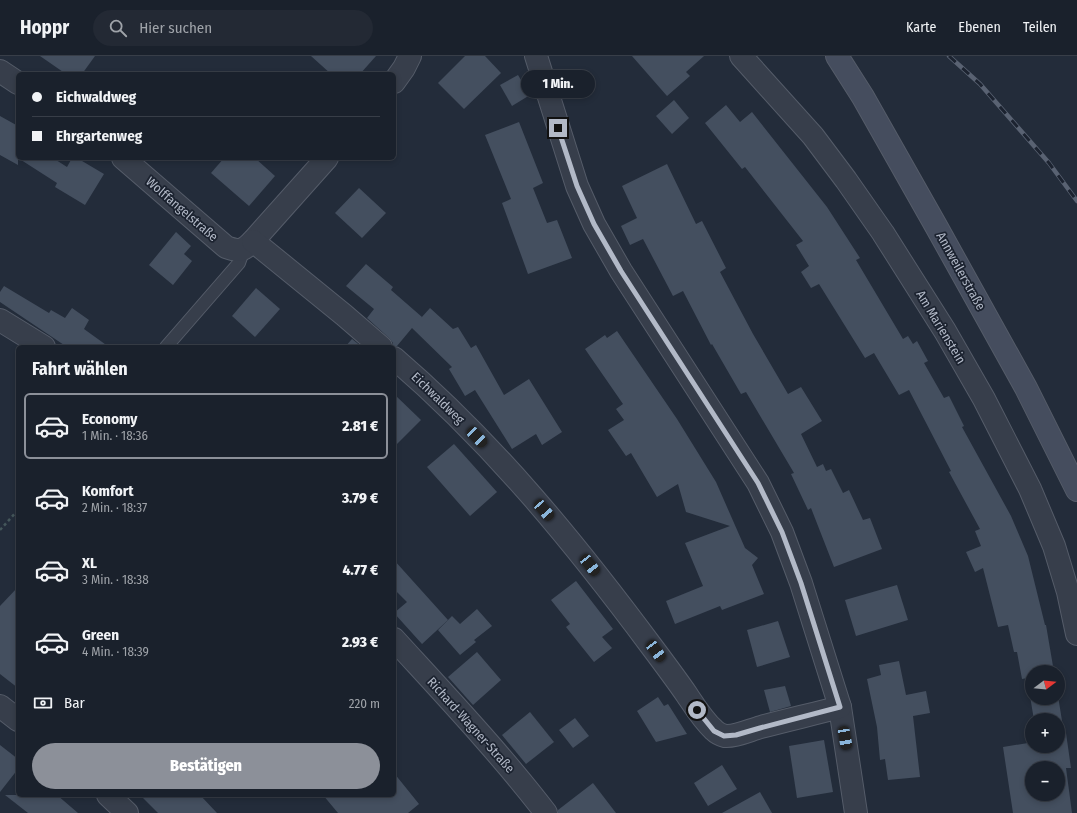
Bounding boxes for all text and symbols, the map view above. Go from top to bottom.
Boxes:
search box [93,10,373,46]
text: Hoppr [20,16,69,39]
icon: search [107,17,129,39]
text: Hier suchen [139,19,212,37]
text: Karte [906,19,936,36]
text: Ebenen [958,19,1001,36]
text: Teilen [1023,19,1057,36]
callout: 1 Min. [521,70,595,98]
text: 1 Min. [543,76,573,91]
text: Eichwaldweg [56,88,136,106]
route end [549,119,567,137]
text: Ehrgartenweg [56,127,142,145]
street label: Wolffangelstraße [143,174,221,244]
street label: Annweilerstraße [933,229,989,313]
street label: Am Marienstein [913,288,969,366]
text: Fahrt wählen [32,358,128,380]
street label: Eichwaldweg [408,369,468,428]
icon: car [34,408,70,444]
text: Economy [82,410,137,428]
text: 2.81 € [342,417,378,435]
car [464,424,490,450]
text: 1 Min. · 18:36 [82,428,148,443]
icon: car [34,480,70,516]
text: Komfort [82,482,133,500]
text: 3.79 € [342,489,378,507]
car [532,497,556,523]
text: 2 Min. · 18:37 [82,500,147,515]
icon: car [34,552,70,588]
car [578,552,602,578]
text: XL [82,554,97,572]
text: 4.77 € [343,561,378,579]
text: 3 Min. · 18:38 [82,572,149,587]
icon: car [34,624,70,660]
text: Green [82,626,119,644]
text: 2.93 € [342,633,378,651]
car [644,638,668,664]
text: 4 Min. · 18:39 [82,644,149,659]
north arrow [1025,665,1065,705]
map controls [1025,665,1065,801]
street label: Richard-Wagner-Straße [424,674,518,776]
icon: cash [32,692,54,714]
text: Bar [64,694,85,712]
text: 220 m [349,696,380,711]
route start [688,701,706,719]
button: + [1025,713,1065,753]
car [837,725,853,751]
button: Bestätigen [32,743,380,789]
button: − [1025,761,1065,801]

